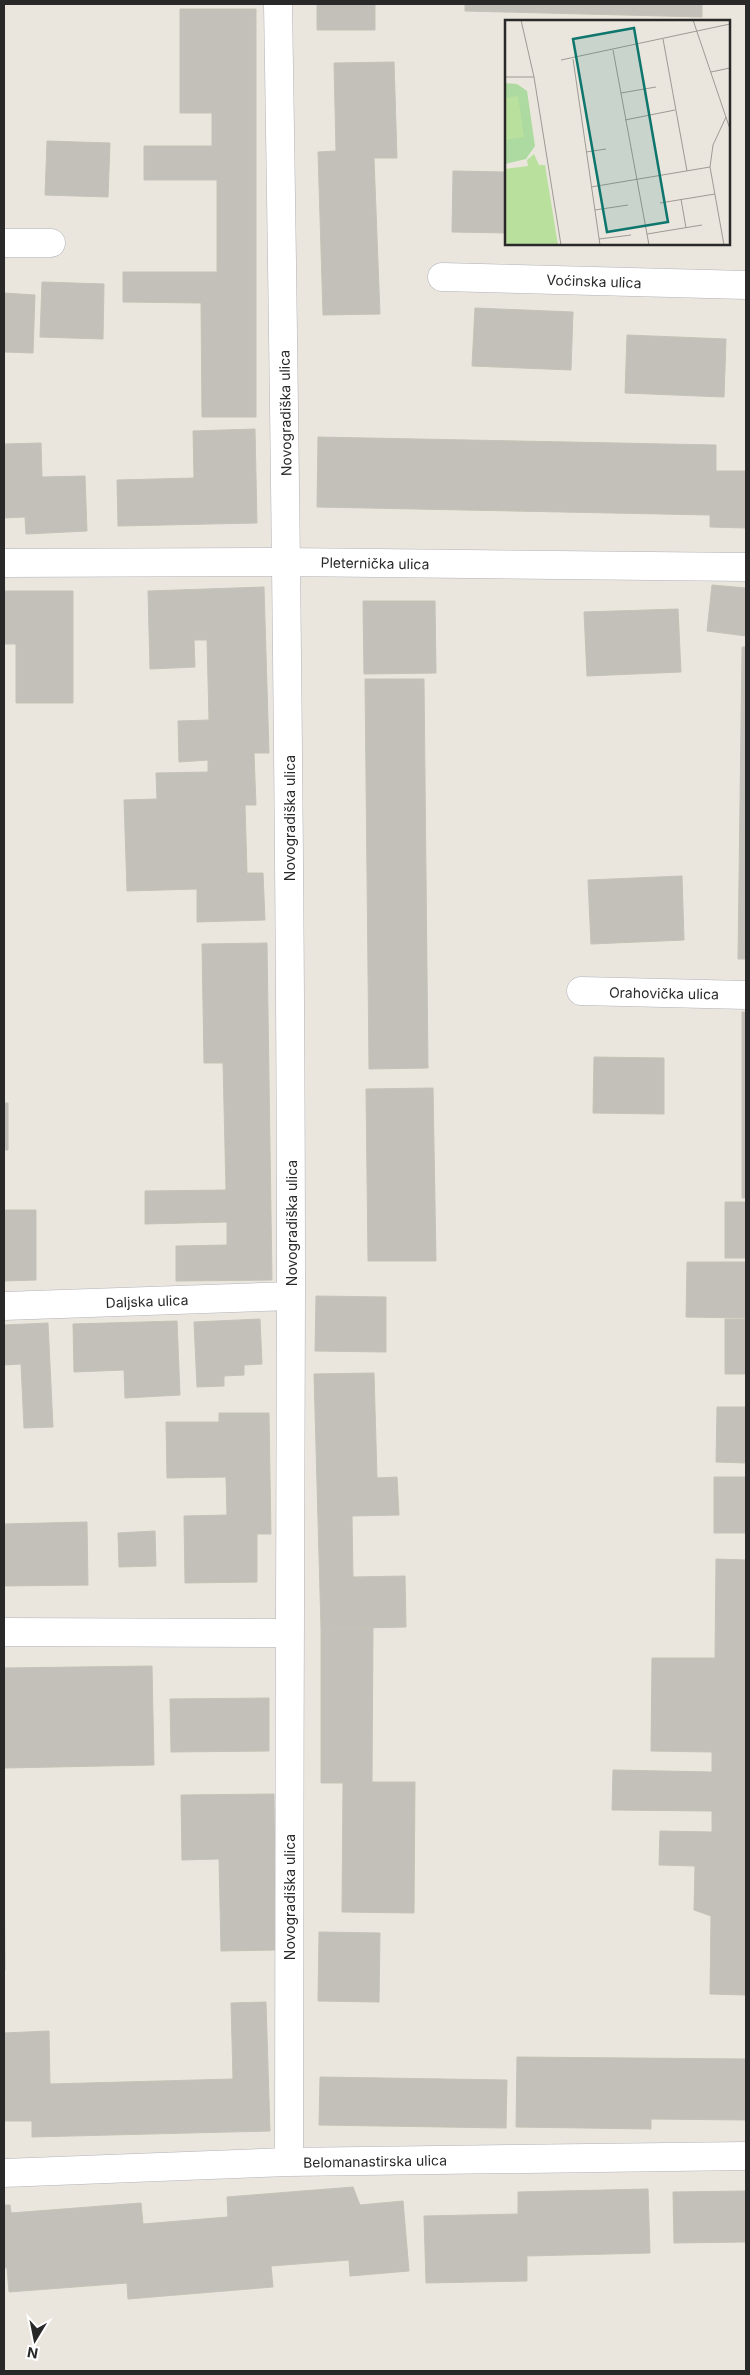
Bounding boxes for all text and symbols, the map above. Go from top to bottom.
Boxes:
inset map [505,20,730,245]
street label: Voćinska ulica [546,271,642,291]
street label: Novogradiška ulica [275,350,295,476]
street label: Pleternička ulica [320,554,430,572]
street label: Novogradiška ulica [281,755,298,881]
street label: Orahovička ulica [609,984,719,1002]
street label: Novogradiška ulica [283,1160,300,1286]
street label: Daljska ulica [105,1291,189,1311]
street label: Novogradiška ulica [281,1834,298,1960]
street label: Belomanastirska ulica [303,2151,447,2171]
north arrow [10,2315,60,2365]
text: N [26,2344,39,2363]

